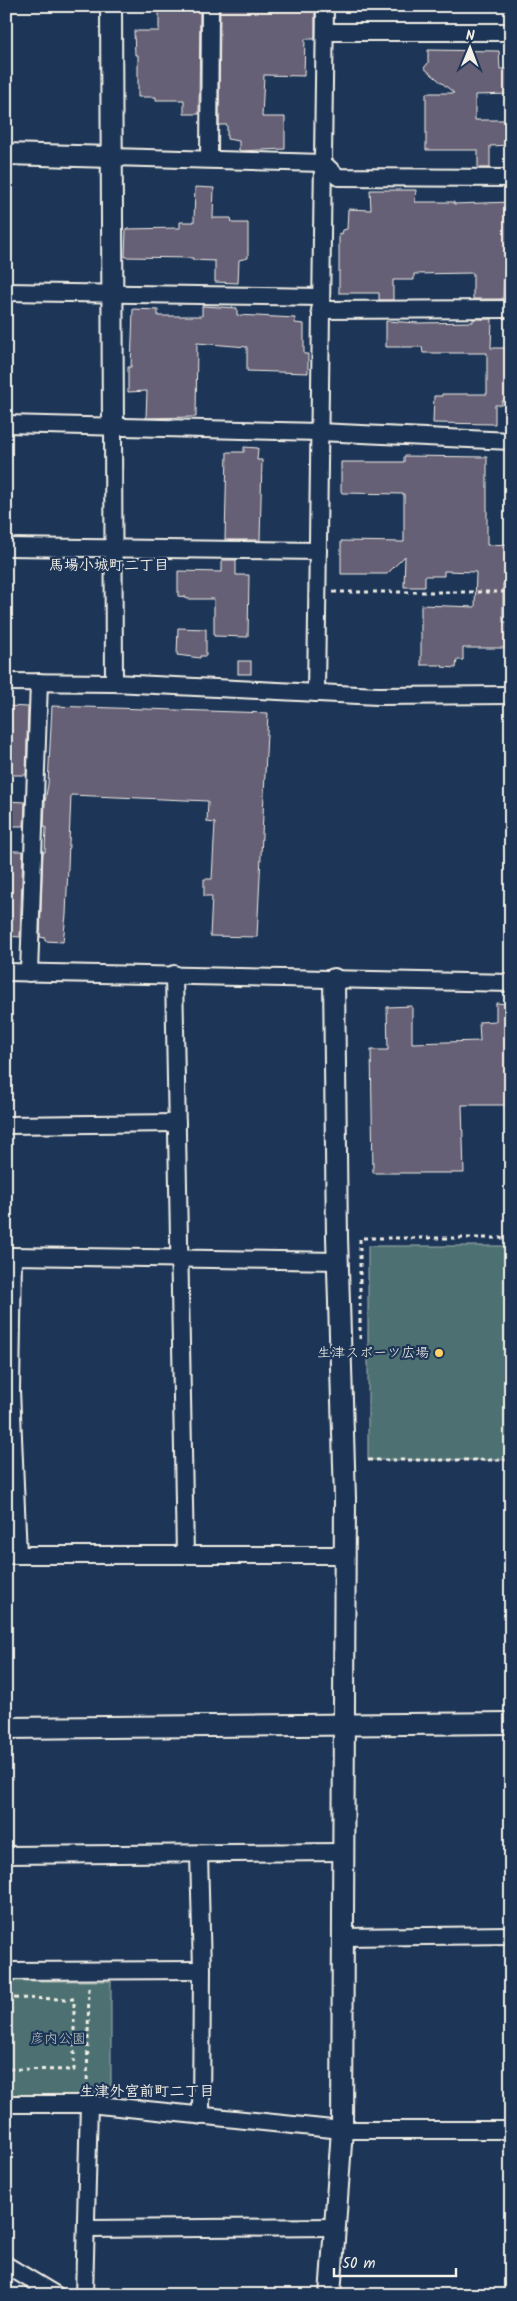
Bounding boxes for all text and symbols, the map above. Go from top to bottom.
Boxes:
north arrow [444,22,494,72]
text: N [466,25,475,47]
district label: 馬場小城町二丁目 [49,554,169,578]
place label: 生津スポーツ広場 [317,1342,429,1364]
marker: 生津スポーツ広場 [433,1347,445,1359]
park label: 彦内公園 [30,2028,86,2050]
district label: 生津外宮前町二丁目 [79,2080,215,2104]
scale bar [334,2246,457,2278]
text: 50 m [342,2252,376,2276]

